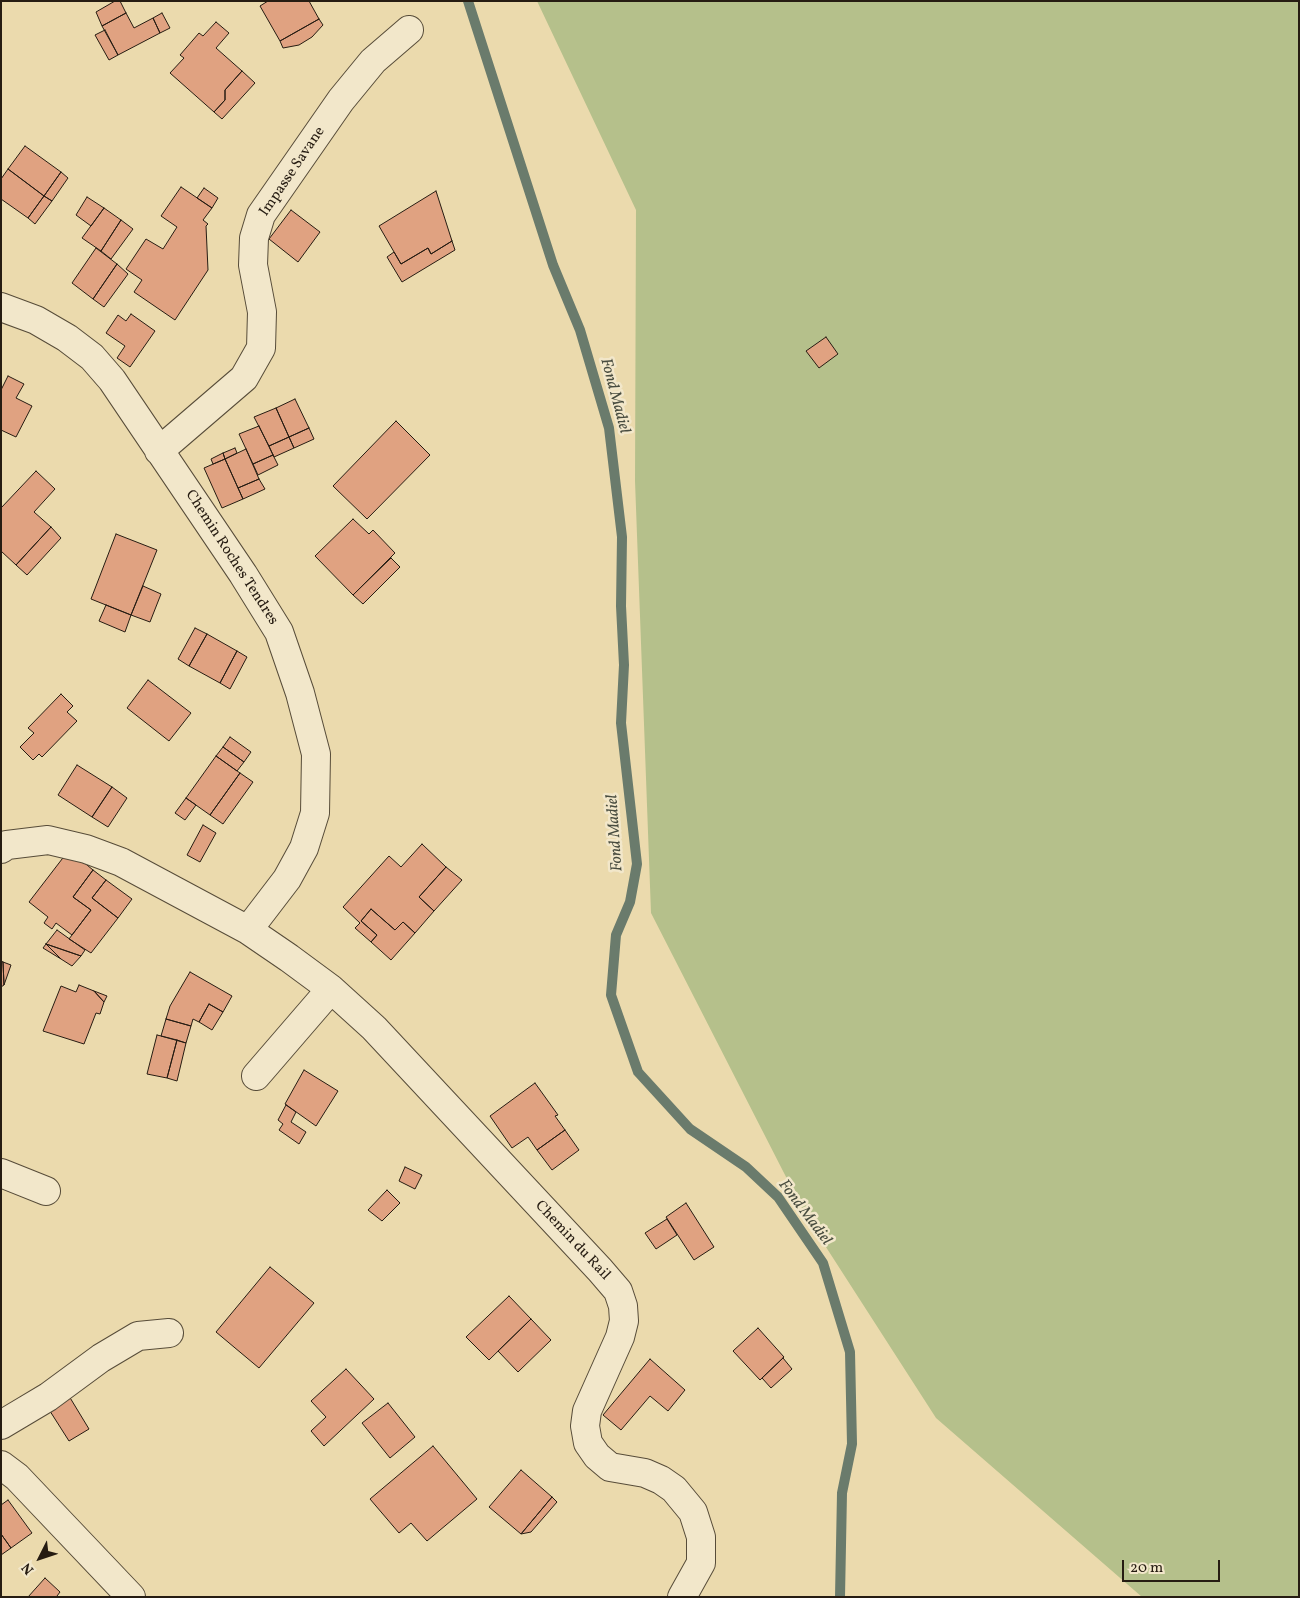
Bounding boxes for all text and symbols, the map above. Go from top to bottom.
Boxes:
street label: Impasse Savane [256,124,330,220]
water label: Fond Madiel [595,356,633,436]
street label: Chemin Roches Tendres [181,487,281,629]
water label: Fond Madiel [604,794,628,872]
water label: Fond Madiel [773,1176,835,1250]
street label: Chemin du Rail [531,1197,613,1285]
north arrow [15,1533,65,1583]
scale bar [1125,1550,1222,1582]
text: N [18,1558,39,1578]
text: 20 m [1130,1558,1163,1579]

